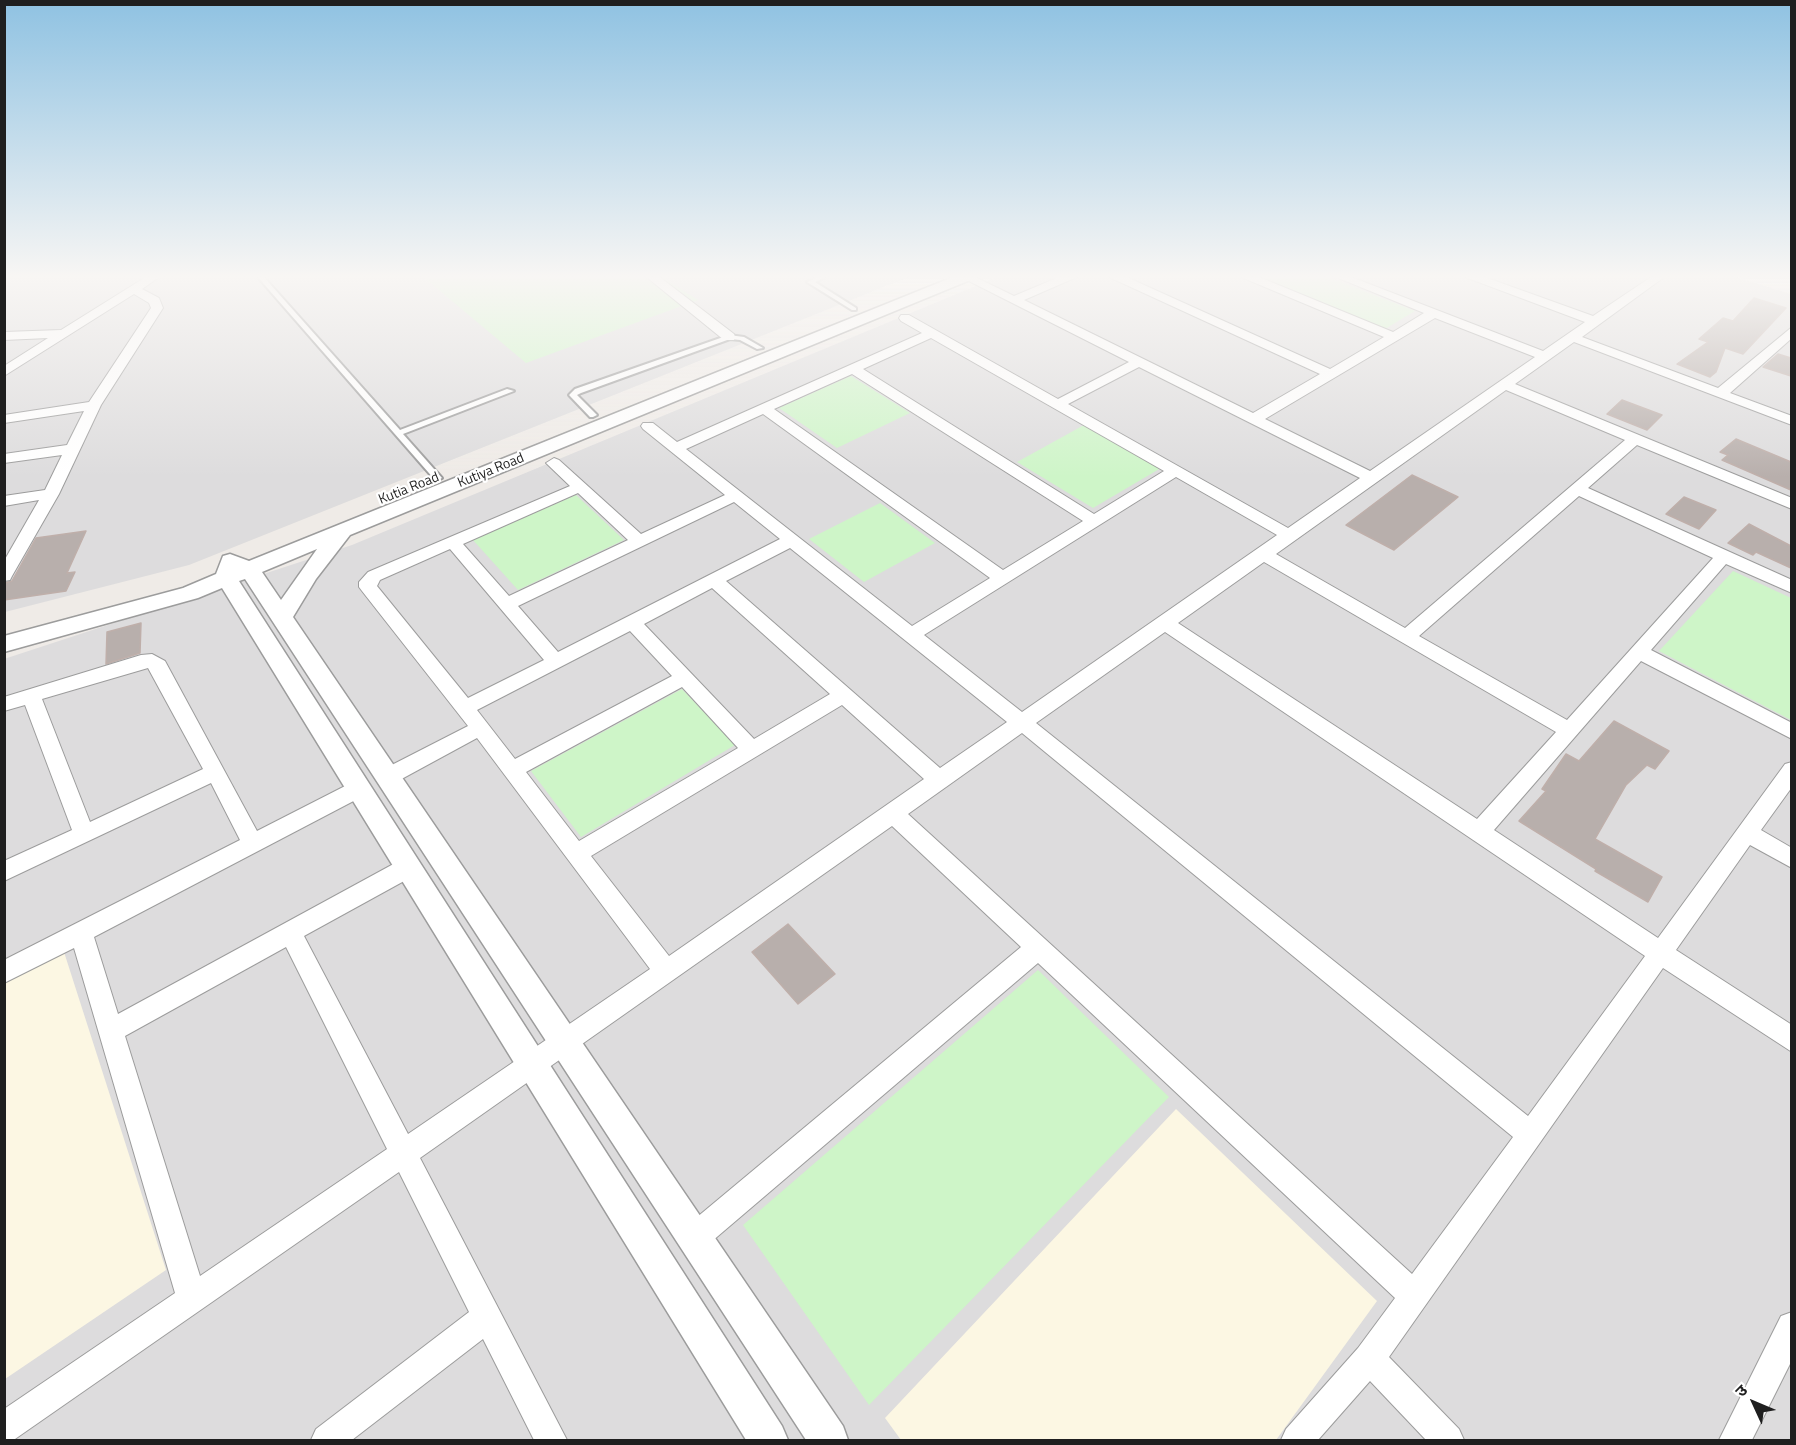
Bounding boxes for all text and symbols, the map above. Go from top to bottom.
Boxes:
street label: Kutiya Road [455,450,527,492]
street label: Kutia Road [376,469,442,509]
north arrow [1724,1373,1784,1433]
text: उ [1729,1379,1753,1402]

